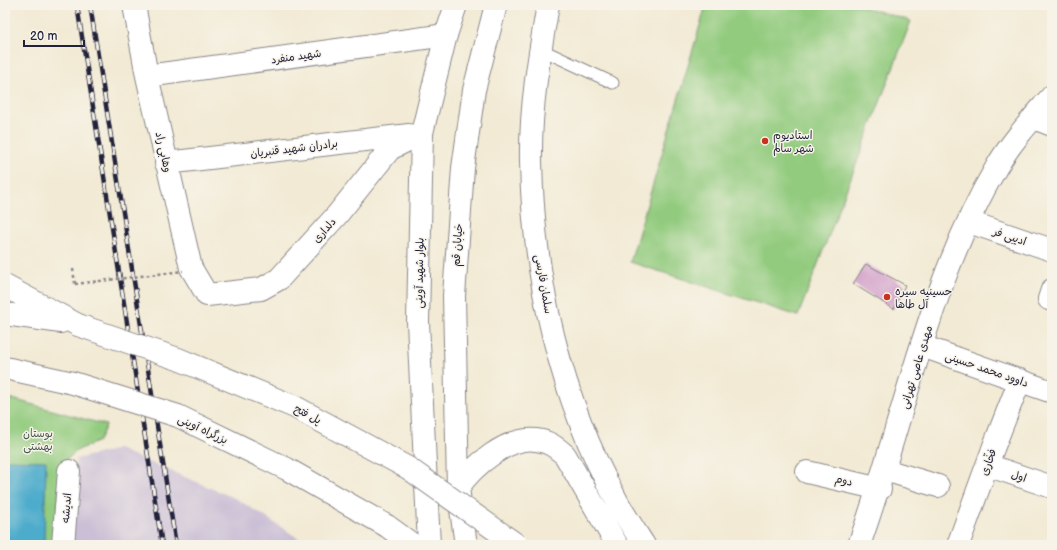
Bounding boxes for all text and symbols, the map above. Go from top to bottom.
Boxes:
scale bar [24,22,84,48]
text: 20 m [30,29,57,44]
street label: شهید منفرد [270,47,322,66]
place label: استادیوم شهر سالم [773,129,814,156]
street label: وهابی راد [152,131,174,174]
marker: استادیوم شهر سالم [760,136,770,146]
street label: برادران شهید قنبریان [250,137,339,161]
street label: دلداری [310,215,339,246]
street label: خیابان قم [450,223,467,267]
street label: ادیبی فر [990,224,1028,249]
street label: بلوار شهید آوینی [412,237,428,309]
street label: سلمان فارسی [531,253,555,315]
place label: حسینیه سیره آل طاها [895,285,952,311]
marker: حسینیه سیره آل طاها [882,292,892,302]
street label: مهدی عاصی تهرانی [898,324,936,411]
street label: داوود محمد حسینی [943,349,1030,391]
street label: پل فتح [292,402,324,428]
street label: بزرگراه آوینی [175,412,230,448]
park label: بوستان بهشتی [23,427,53,454]
street label: فخّاری [976,446,999,477]
street label: اول [1010,468,1028,485]
street label: دوم [833,472,854,491]
street label: اندیشه [59,492,74,524]

